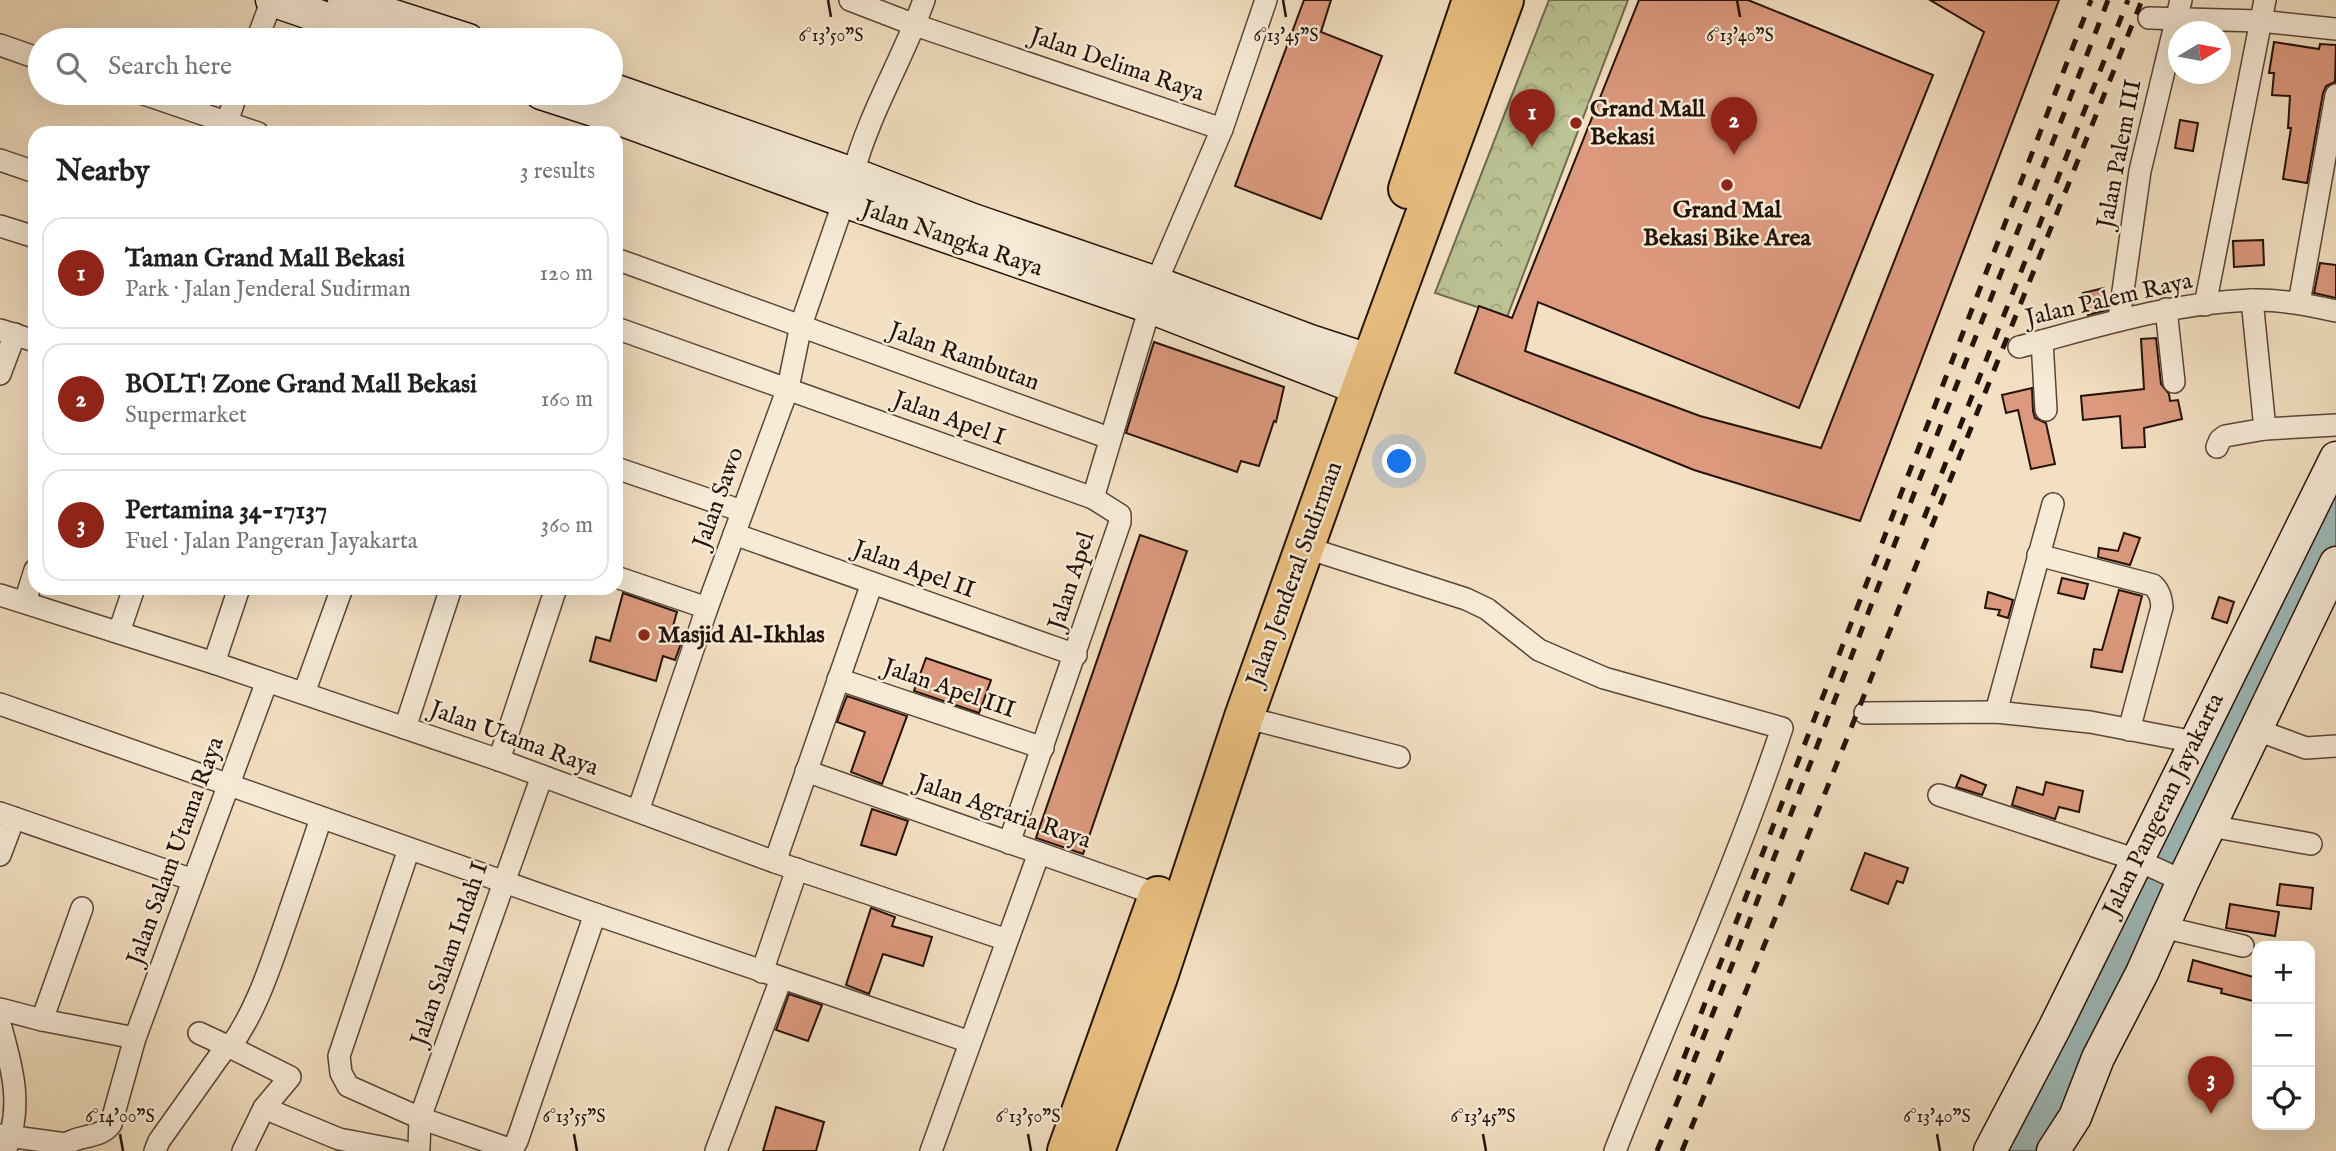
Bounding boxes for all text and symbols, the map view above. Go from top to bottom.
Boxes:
street label: Jalan Delima Raya [1023,20,1209,110]
north arrow [2168,21,2231,84]
text: 6°13'50"S [798,25,864,48]
text: 6°13'45"S [1253,25,1319,48]
text: 6°13'40"S [1706,25,1774,48]
search box [28,28,623,105]
icon: search [52,48,90,86]
text: Search here [108,50,232,83]
street label: Jalan Palem III [2090,77,2150,234]
pin: 1 [1509,89,1555,147]
place label: Grand Mall Bekasi [1590,94,1706,153]
pin: 2 [1711,97,1757,155]
marker: Grand Mall Bekasi [1568,115,1584,131]
text: Nearby [56,153,149,191]
text: 3 results [520,157,595,186]
marker: Grand Mal Bekasi Bike Area [1719,177,1735,193]
street label: Jalan Nangka Raya [855,193,1047,285]
place label: Grand Mal Bekasi Bike Area [1643,195,1812,254]
text: Taman Grand Mall Bekasi [125,242,405,275]
text: 1 [77,259,85,288]
text: 120 m [540,259,593,288]
street label: Jalan Palem Raya [2020,266,2196,335]
text: Park · Jalan Jenderal Sudirman [125,275,411,304]
street label: Jalan Rambutan [882,314,1044,399]
text: BOLT! Zone Grand Mall Bekasi [125,368,477,401]
street label: Jalan Apel I [886,383,1009,454]
text: 2 [76,385,86,414]
text: 160 m [541,385,593,414]
text: Supermarket [125,401,247,430]
street label: Jalan Sawo [685,443,752,556]
your location [1382,444,1416,478]
street label: Jalan Jenderal Sudirman [1239,457,1350,693]
text: Pertamina 34-17137 [125,494,327,527]
text: 3 [77,511,85,540]
text: 360 m [541,511,593,540]
text: Fuel · Jalan Pangeran Jayakarta [125,527,418,556]
street label: Jalan Apel [1041,528,1103,637]
street label: Jalan Apel II [846,533,979,606]
place label: Masjid Al-Ikhlas [658,620,825,651]
marker: Masjid Al-Ikhlas [636,627,652,643]
street label: Jalan Apel III [876,651,1019,726]
street label: Jalan Pangeran Jayakarta [2095,688,2232,924]
street label: Jalan Utama Raya [423,693,603,784]
street label: Jalan Salam Utama Raya [119,732,232,972]
street label: Jalan Agraria Raya [908,766,1096,857]
street label: Jalan Salam Indah I [403,858,496,1053]
map controls [2252,941,2315,1130]
button: + [2252,941,2315,1004]
button: − [2252,1004,2315,1067]
pin: 3 [2188,1056,2234,1114]
button: locate [2252,1067,2315,1130]
text: 6°14'00"S [85,1106,155,1129]
text: 6°13'55"S [543,1106,605,1129]
text: 6°13'50"S [995,1106,1061,1129]
text: 6°13'45"S [1450,1106,1516,1129]
text: 6°13'40"S [1903,1106,1971,1129]

